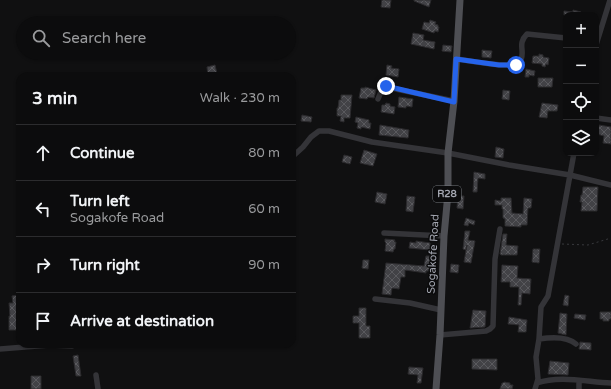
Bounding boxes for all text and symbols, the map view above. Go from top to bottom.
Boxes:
map controls [563,12,599,156]
button: + [563,12,599,48]
search box [16,16,296,60]
icon: search [30,27,52,49]
text: Search here [62,29,146,47]
button: − [563,48,599,84]
route start [507,56,525,74]
route end [377,77,395,95]
button: locate [563,84,599,120]
text: 3 min [32,88,77,109]
text: Walk · 230 m [200,90,280,106]
button: layers [563,120,599,156]
icon: ahead [32,142,54,164]
text: Continue [70,144,134,162]
text: 80 m [248,145,280,161]
road number: R28 [433,186,461,202]
text: Turn left [70,192,130,210]
icon: left [32,198,54,220]
text: 60 m [248,201,280,217]
text: Sogakofe Road [70,210,164,226]
street label: Sogakofe Road [424,214,442,294]
icon: right [32,254,54,276]
text: Turn right [70,256,140,274]
text: 90 m [248,257,280,273]
icon: arrive [32,310,54,332]
text: Arrive at destination [70,312,214,330]

